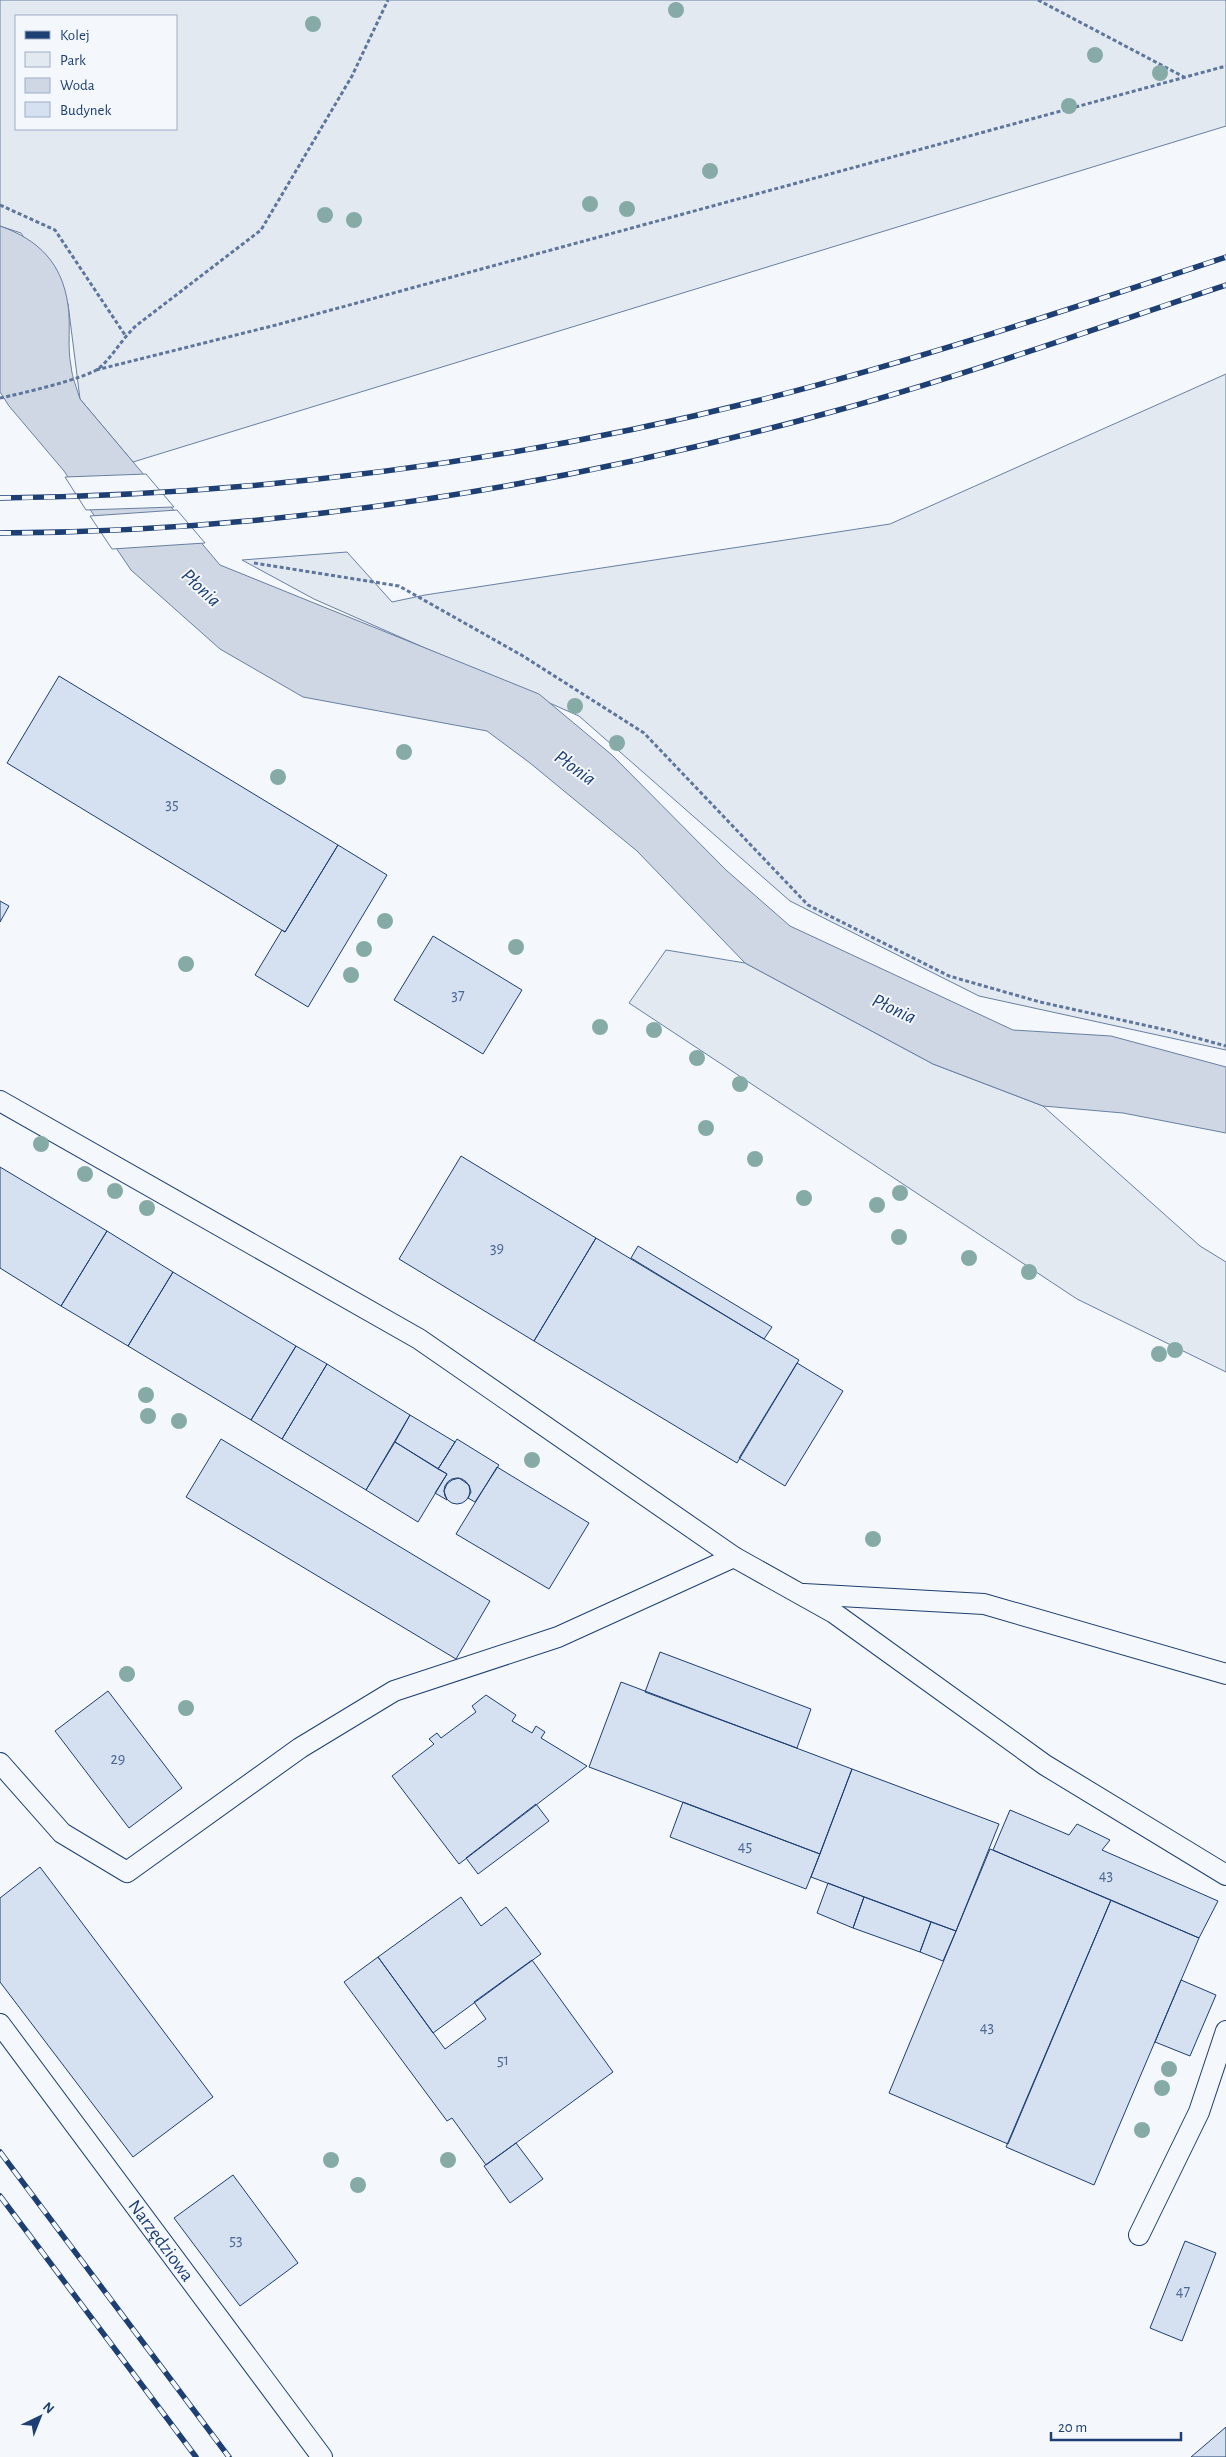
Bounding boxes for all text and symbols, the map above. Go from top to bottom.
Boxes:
legend [15,15,178,130]
text: Kolej [60,28,90,43]
text: Park [60,53,86,68]
text: Woda [60,78,95,93]
text: Budynek [60,103,112,118]
water label: Płonia [178,565,224,611]
water label: Płonia [551,747,599,789]
house number: 35 [165,796,179,812]
house number: 37 [451,987,465,1003]
water label: Płonia [869,990,919,1028]
house number: 39 [490,1240,504,1256]
house number: 29 [111,1751,125,1767]
house number: 45 [738,1838,752,1854]
house number: 43 [1099,1867,1113,1883]
house number: 43 [980,2019,994,2035]
house number: 51 [497,2052,509,2068]
street label: Narzędziowa [125,2196,198,2285]
house number: 53 [229,2232,243,2248]
house number: 47 [1176,2283,1191,2299]
north arrow [15,2392,65,2442]
text: N [40,2400,57,2417]
scale bar [1051,2410,1181,2442]
text: 20 m [1058,2420,1087,2435]

